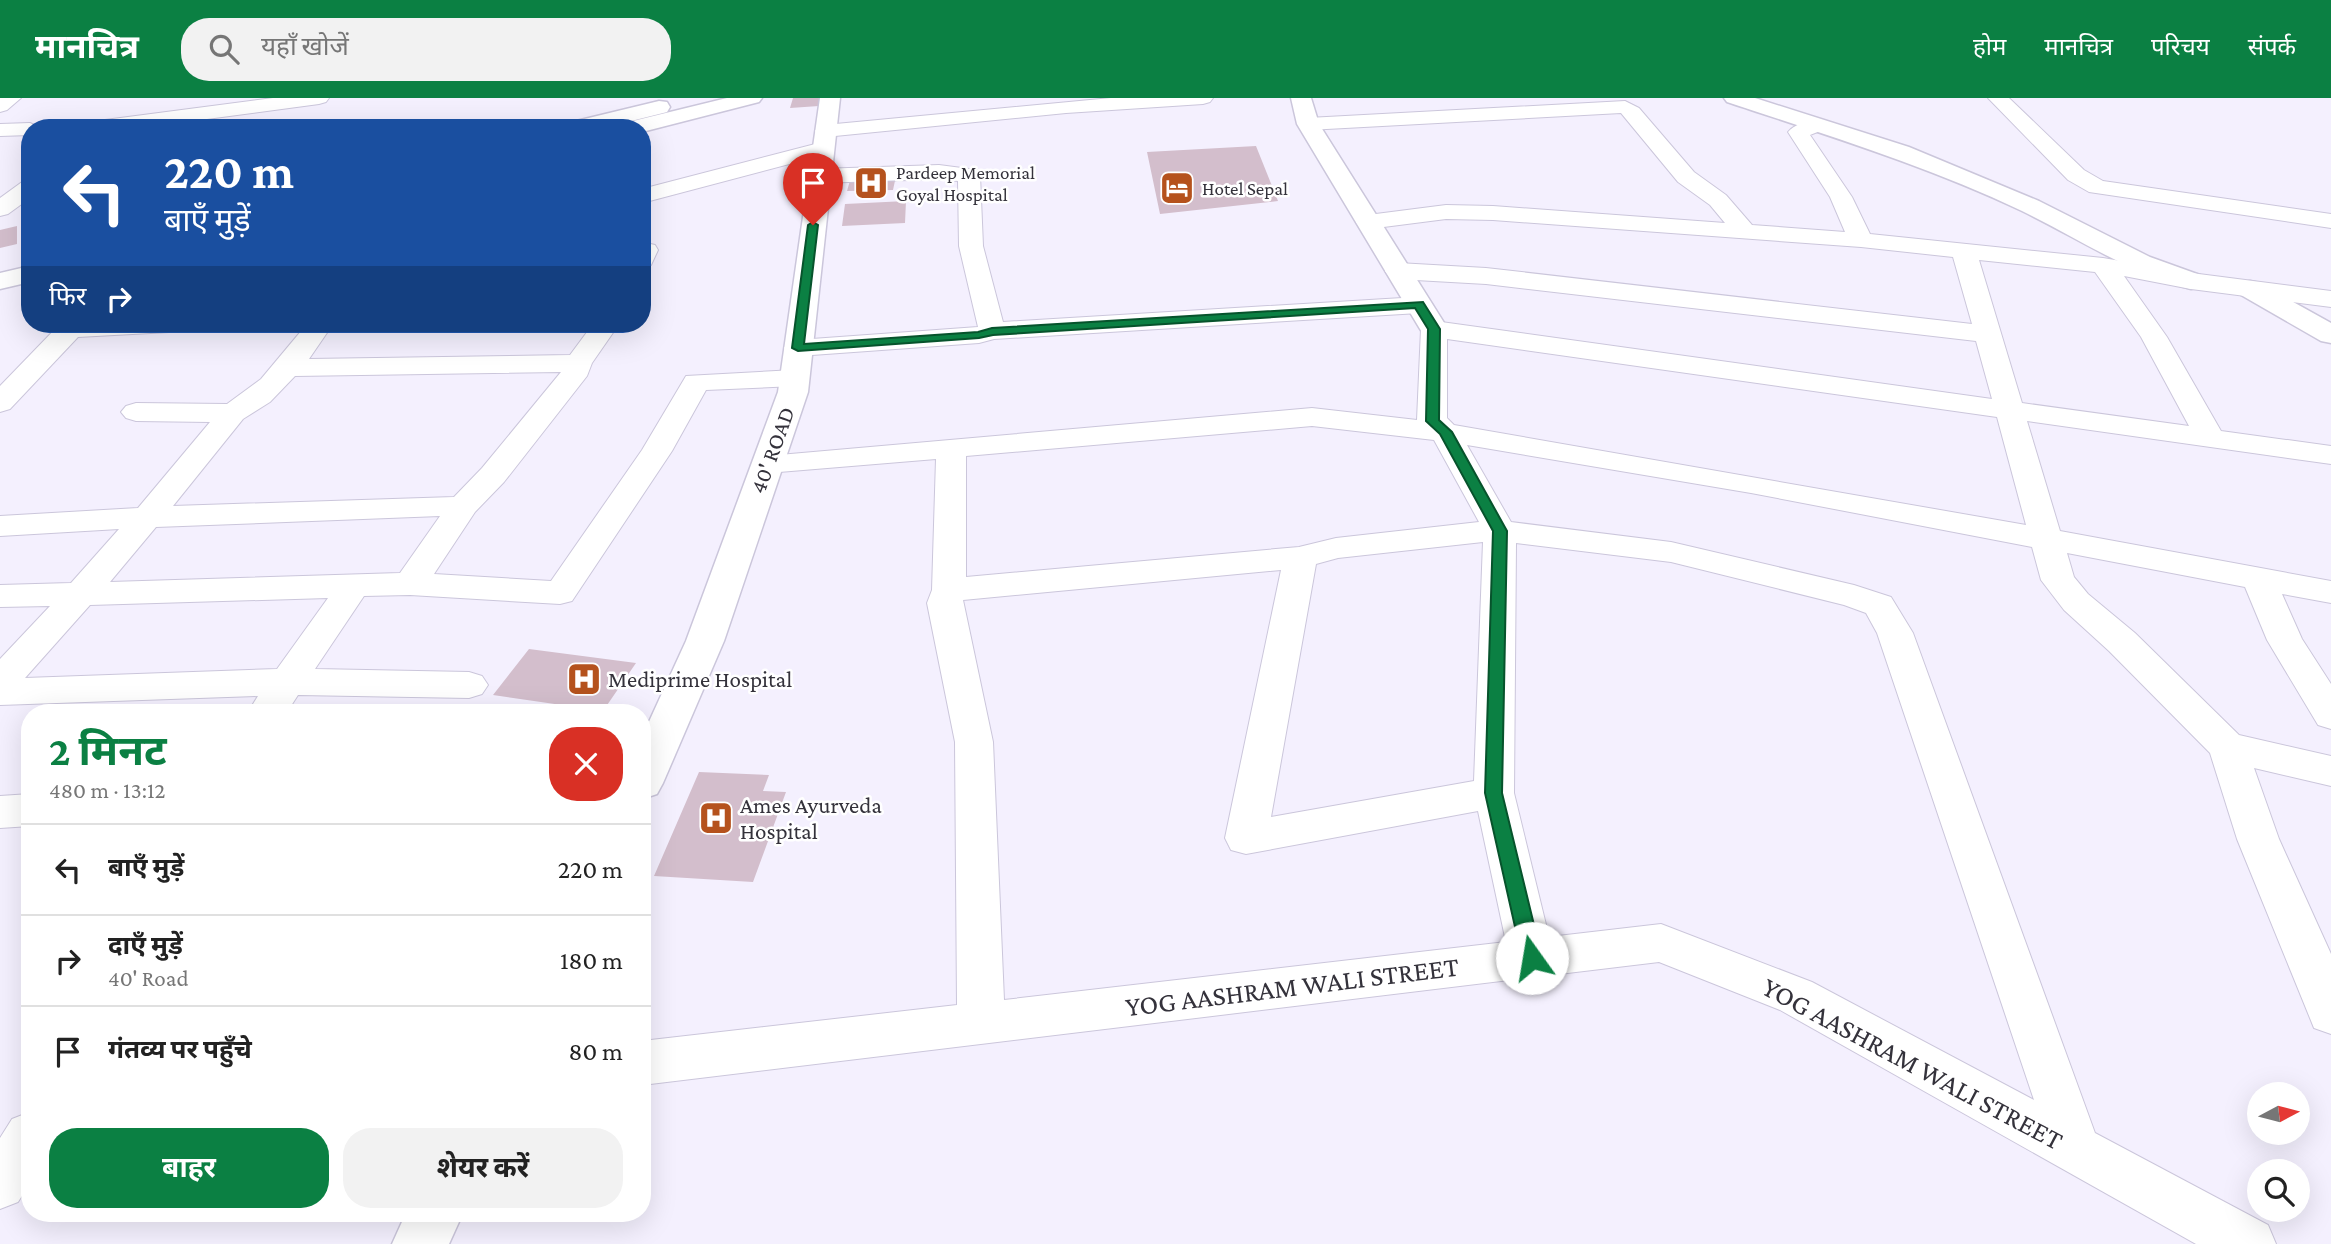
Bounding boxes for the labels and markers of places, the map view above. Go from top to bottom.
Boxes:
pin [783,153,843,225]
place label: Pardeep Memorial Goyal Hospital [896,162,1035,205]
hospital icon: Pardeep Memorial Goyal Hospital [852,164,890,202]
hotel icon: Hotel Sepal [1158,169,1196,207]
place label: Hotel Sepal [1202,178,1288,199]
hospital icon: Mediprime Hospital [565,660,603,698]
place label: Mediprime Hospital [608,666,792,692]
place label: Ames Ayurveda Hospital [740,792,882,844]
hospital icon: Ames Ayurveda Hospital [697,799,735,837]

